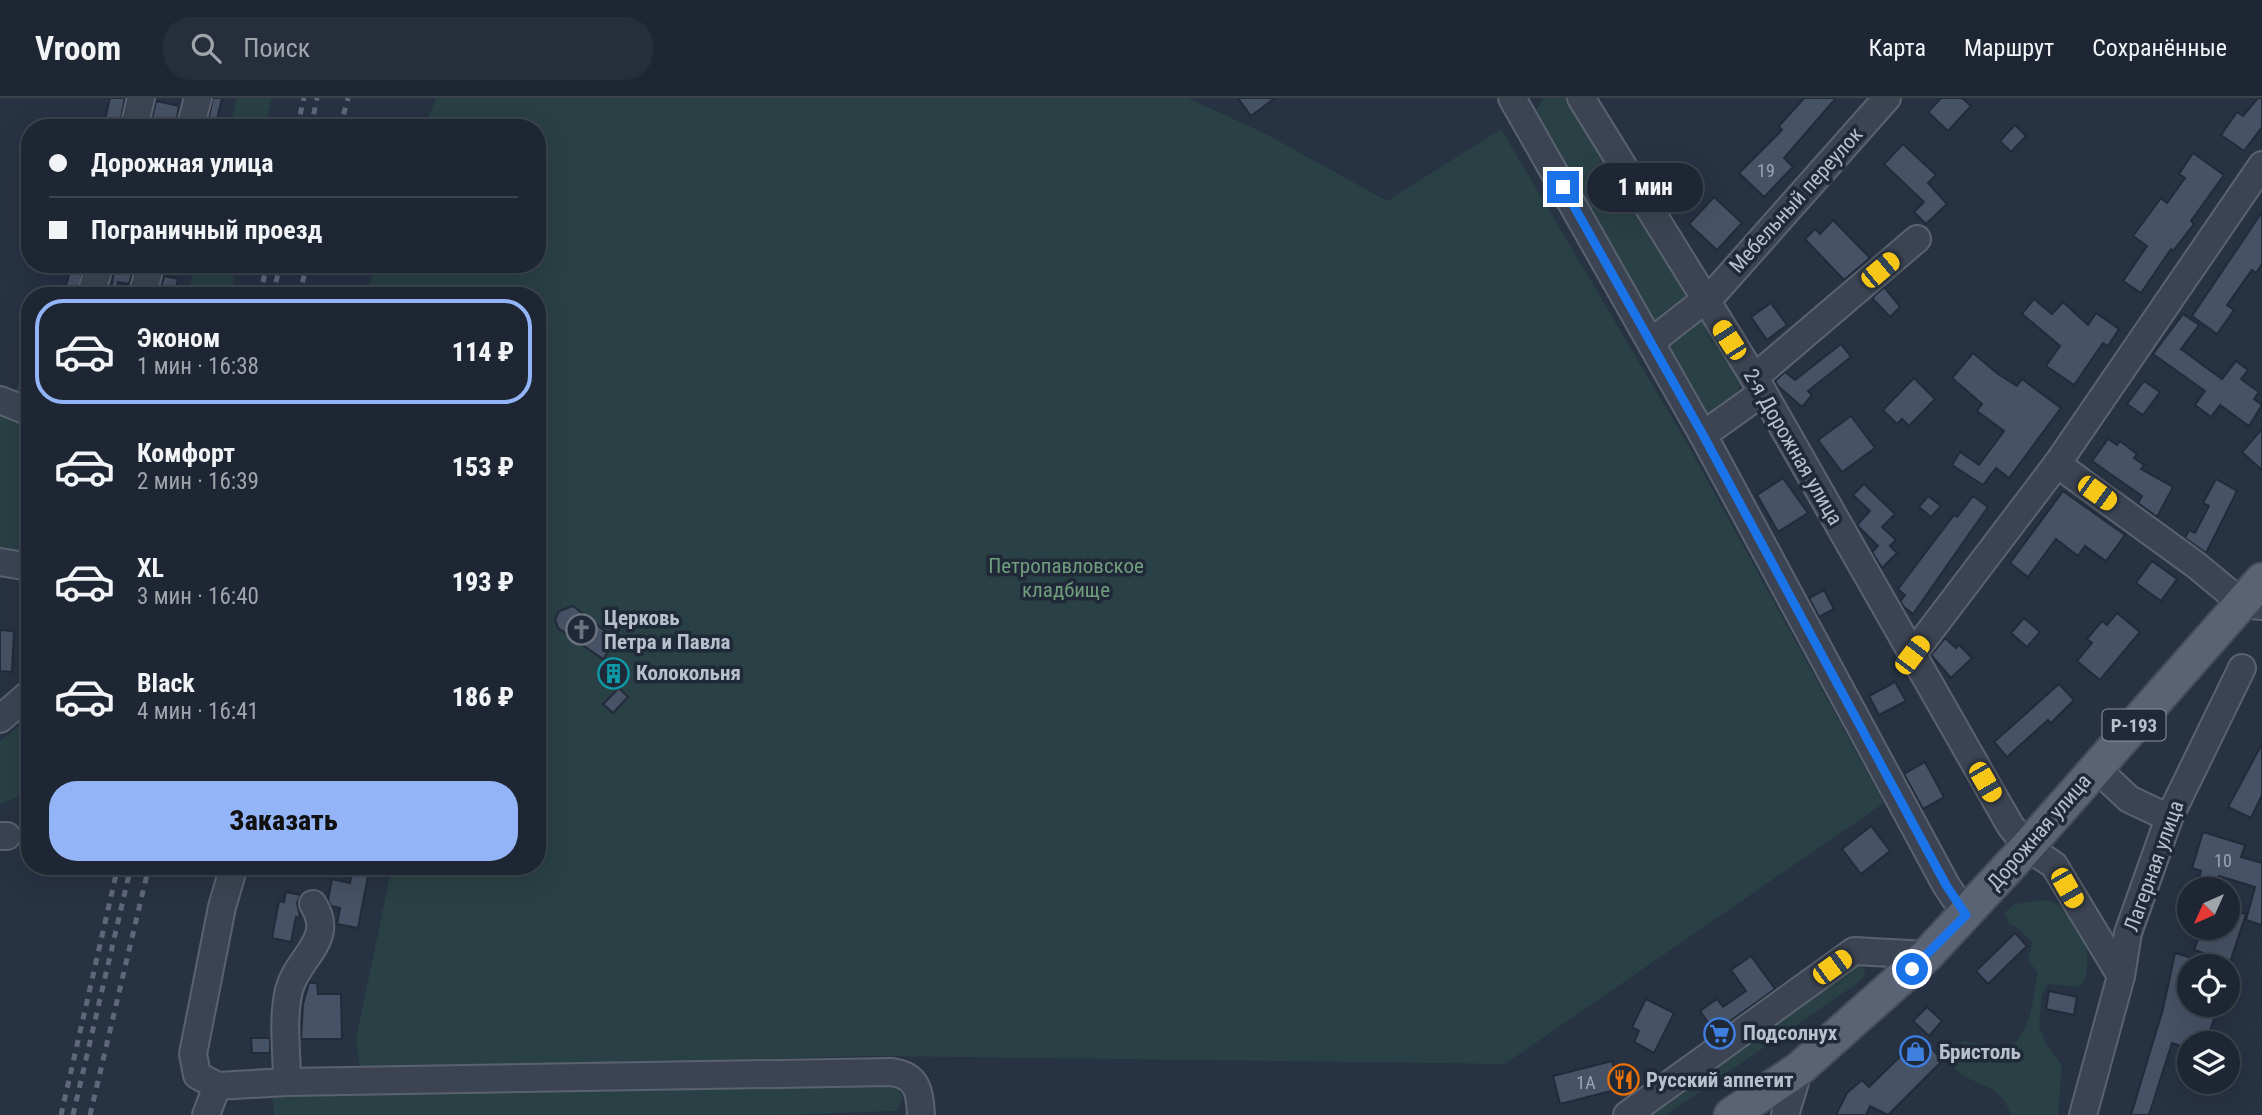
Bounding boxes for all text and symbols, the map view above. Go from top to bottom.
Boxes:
search box [163,17,653,80]
text: Vroom [35,29,121,68]
icon: search [187,29,225,67]
text: Поиск [243,33,310,63]
text: Карта [1869,34,1926,62]
text: Маршрут [1964,34,2054,62]
text: Сохранённые [2092,34,2227,62]
street label: Мебельный переулок [1724,122,1868,278]
text: Дорожная улица [91,148,274,178]
house number: 19 [1757,160,1775,181]
callout: 1 мин [1588,162,1703,212]
route end [1547,171,1579,203]
text: 1 мин [1617,174,1673,201]
text: Пограничный проезд [91,215,322,245]
car [1858,248,1903,292]
car [1709,317,1750,363]
icon: car [53,320,116,383]
text: Эконом [137,323,220,353]
text: 114 ₽ [452,337,514,367]
text: 1 мин · 16:38 [137,353,259,380]
street label: 2-я Дорожная улица [1739,365,1847,529]
icon: car [53,435,116,498]
text: Комфорт [137,438,235,468]
text: 153 ₽ [452,452,514,482]
text: 2 мин · 16:39 [137,468,259,495]
car [2074,472,2121,514]
icon: car [53,550,116,613]
text: XL [137,553,164,583]
park label: Петропавловское кладбище [988,554,1144,602]
text: 193 ₽ [452,567,514,597]
text: 3 мин · 16:40 [137,583,259,610]
place label: Церковь Петра и Павла [604,606,731,654]
church icon: Церковь Петра и Павла [564,613,598,647]
car [1891,632,1934,678]
building icon: Колокольня [596,656,630,690]
place label: Колокольня [636,661,741,685]
icon: car [53,665,116,728]
text: Black [137,668,195,698]
text: 186 ₽ [452,682,514,712]
text: 4 мин · 16:41 [137,698,259,725]
road number: Р-193 [2102,710,2166,740]
car [1966,759,2005,805]
street label: Дорожная улица [1982,769,2096,895]
button: Заказать [49,781,518,861]
street label: Лагерная улица [2119,797,2189,935]
house number: 10 [2214,850,2232,871]
car [2048,865,2087,911]
north arrow [2177,877,2240,940]
map controls [2177,877,2240,1094]
car [1809,946,1856,988]
route start [1896,953,1928,985]
button: locate [2177,954,2240,1017]
supermarket icon: Подсолнух [1703,1016,1737,1050]
place label: Подсолнух [1743,1021,1838,1045]
button: layers [2177,1031,2240,1094]
shop icon: Бристоль [1899,1035,1933,1069]
place label: Бристоль [1939,1040,2021,1064]
restaurant icon: Русский аппетит [1606,1063,1640,1097]
place label: Русский аппетит [1646,1068,1794,1092]
house number: 1А [1576,1072,1596,1093]

